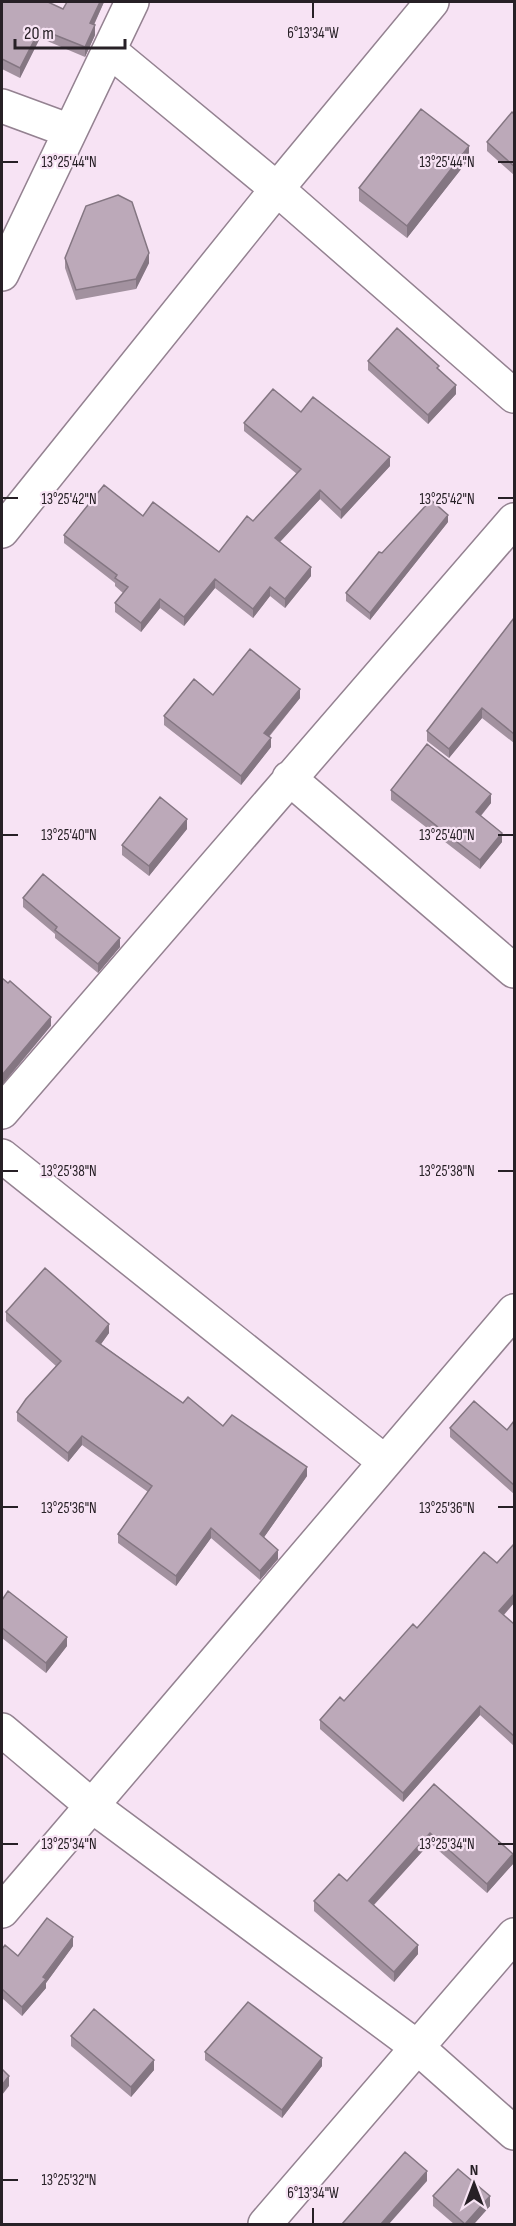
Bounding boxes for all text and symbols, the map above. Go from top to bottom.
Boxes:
scale bar [15,12,124,50]
text: 20 m [24,23,54,44]
text: 6°13'34"W [287,24,339,43]
text: 13°25'44"N [41,153,97,172]
text: 13°25'44"N [419,153,475,172]
text: 13°25'42"N [41,490,97,509]
text: 13°25'42"N [419,490,475,509]
text: 13°25'40"N [41,826,97,845]
text: 13°25'40"N [419,826,475,845]
text: 13°25'38"N [41,1162,97,1181]
text: 13°25'38"N [419,1162,475,1181]
text: 13°25'36"N [41,1499,97,1518]
text: 13°25'36"N [419,1499,475,1518]
text: 13°25'34"N [41,1835,97,1854]
text: 13°25'34"N [419,1835,475,1854]
north arrow [444,2154,504,2214]
text: N [470,2161,478,2180]
text: 13°25'32"N [41,2171,97,2190]
text: 6°13'34"W [287,2184,339,2203]

